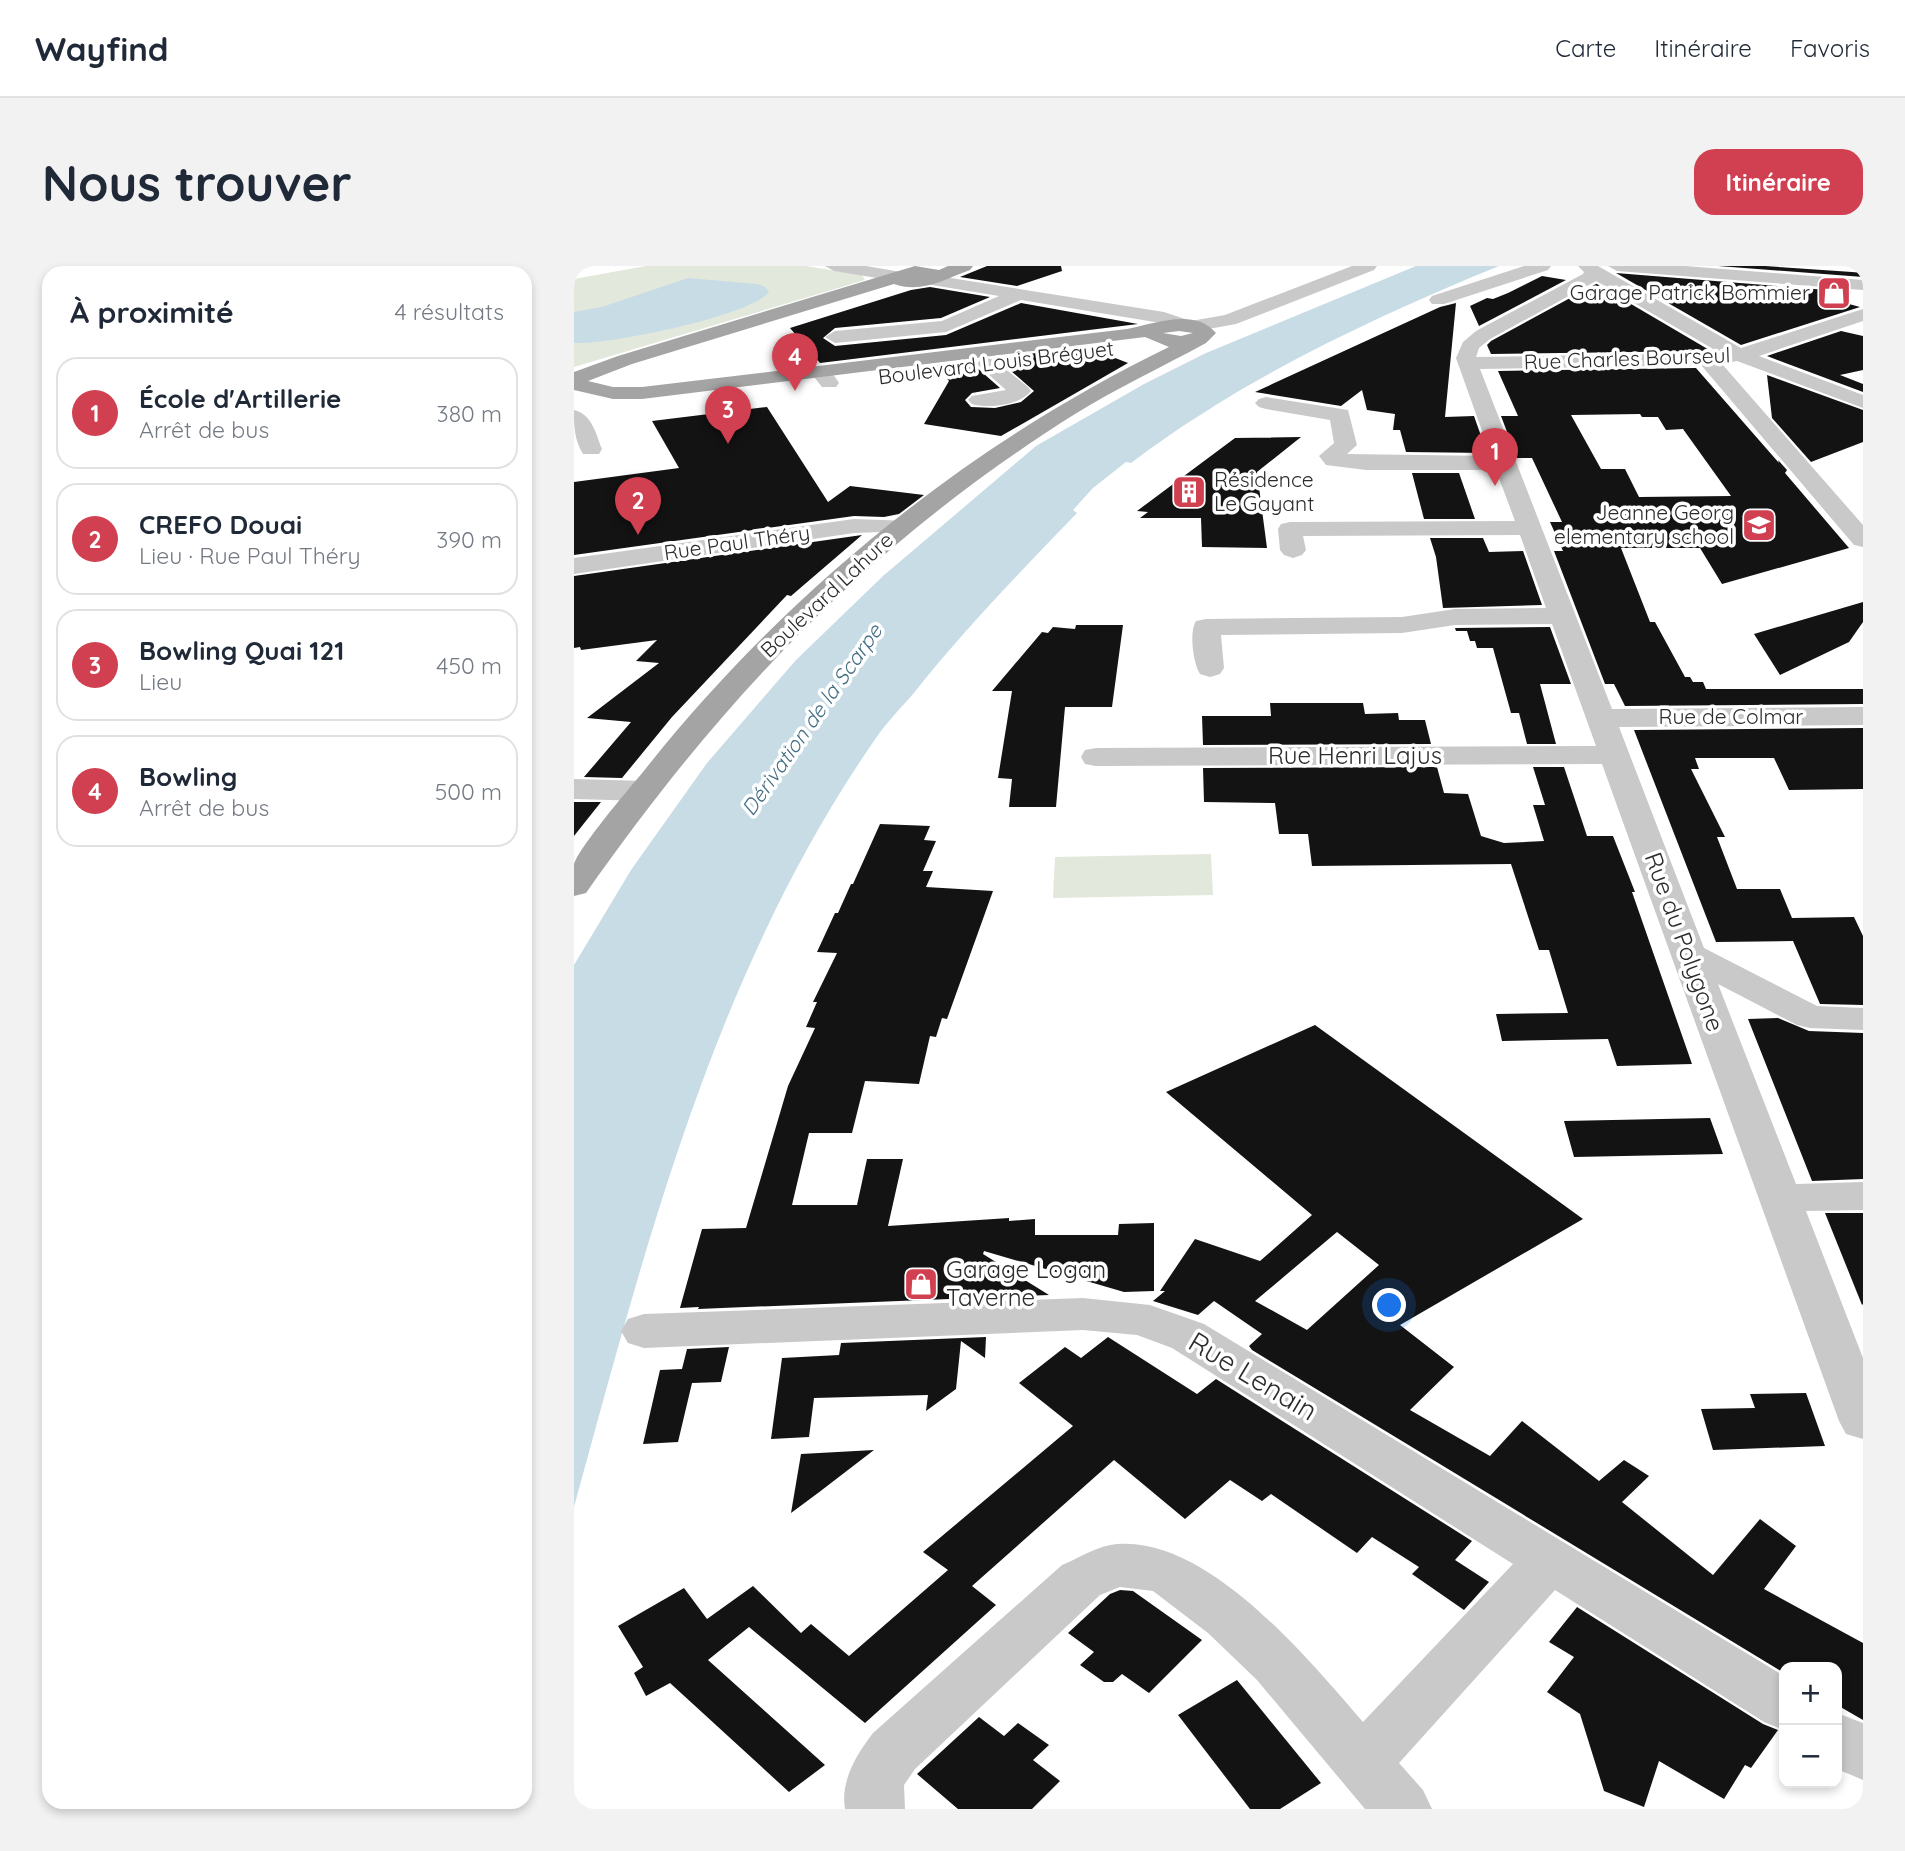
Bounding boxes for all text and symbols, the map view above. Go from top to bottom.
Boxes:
text: Wayfind [35,28,169,69]
text: Carte [1555,33,1616,63]
text: Itinéraire [1654,33,1752,63]
text: Favoris [1790,33,1870,63]
button: Itinéraire [1694,149,1863,215]
text: Nous trouver [42,152,352,213]
shop icon: Garage Patrick Bommier [1815,274,1853,312]
place label: Garage Patrick Bommier [1570,279,1810,305]
text: À proximité [70,293,234,331]
text: 4 résultats [394,297,504,326]
pin: 4 [772,333,818,391]
street label: Boulevard Louis Bréguet [877,335,1115,389]
street label: Rue Charles Bourseul [1523,341,1731,375]
text: École d'Artillerie [139,382,341,415]
pin: 3 [705,386,751,444]
text: 1 [91,399,99,428]
text: 380 m [437,399,502,428]
text: Arrêt de bus [139,415,269,444]
pin: 1 [1472,428,1518,486]
place label: Résidence Le Gayant [1214,466,1314,516]
building icon: Résidence Le Gayant [1170,473,1208,511]
pin: 2 [615,477,661,535]
place label: Jeanne Georg elementary school [1554,499,1734,549]
school or university icon: Jeanne Georg elementary school [1740,506,1778,544]
text: CREFO Douai [139,508,302,541]
street label: Rue Paul Théry [662,519,812,565]
text: 2 [88,525,102,554]
text: 390 m [436,525,502,554]
street label: Boulevard Lahure [755,526,898,662]
text: Lieu · Rue Paul Théry [139,541,361,570]
water label: Dérivation de la Scarpe [735,618,888,820]
text: Bowling Quai 121 [139,634,344,667]
text: 3 [89,651,101,680]
text: 450 m [436,651,502,680]
text: Lieu [139,667,182,696]
street label: Rue de Colmar [1659,703,1803,729]
street label: Rue Henri Lajus [1268,740,1442,770]
text: Bowling [139,760,237,793]
text: 4 [88,777,102,806]
text: 500 m [435,777,502,806]
text: Arrêt de bus [139,793,269,822]
street label: Rue du Polygone [1639,848,1731,1035]
place label: Garage Logan Taverne [946,1254,1106,1312]
shop icon: Garage Logan Taverne [902,1265,940,1303]
your location [1372,1288,1406,1322]
street label: Rue Lenain [1183,1324,1324,1428]
map controls [1779,1662,1842,1788]
button: + [1779,1662,1842,1725]
button: − [1779,1725,1842,1788]

